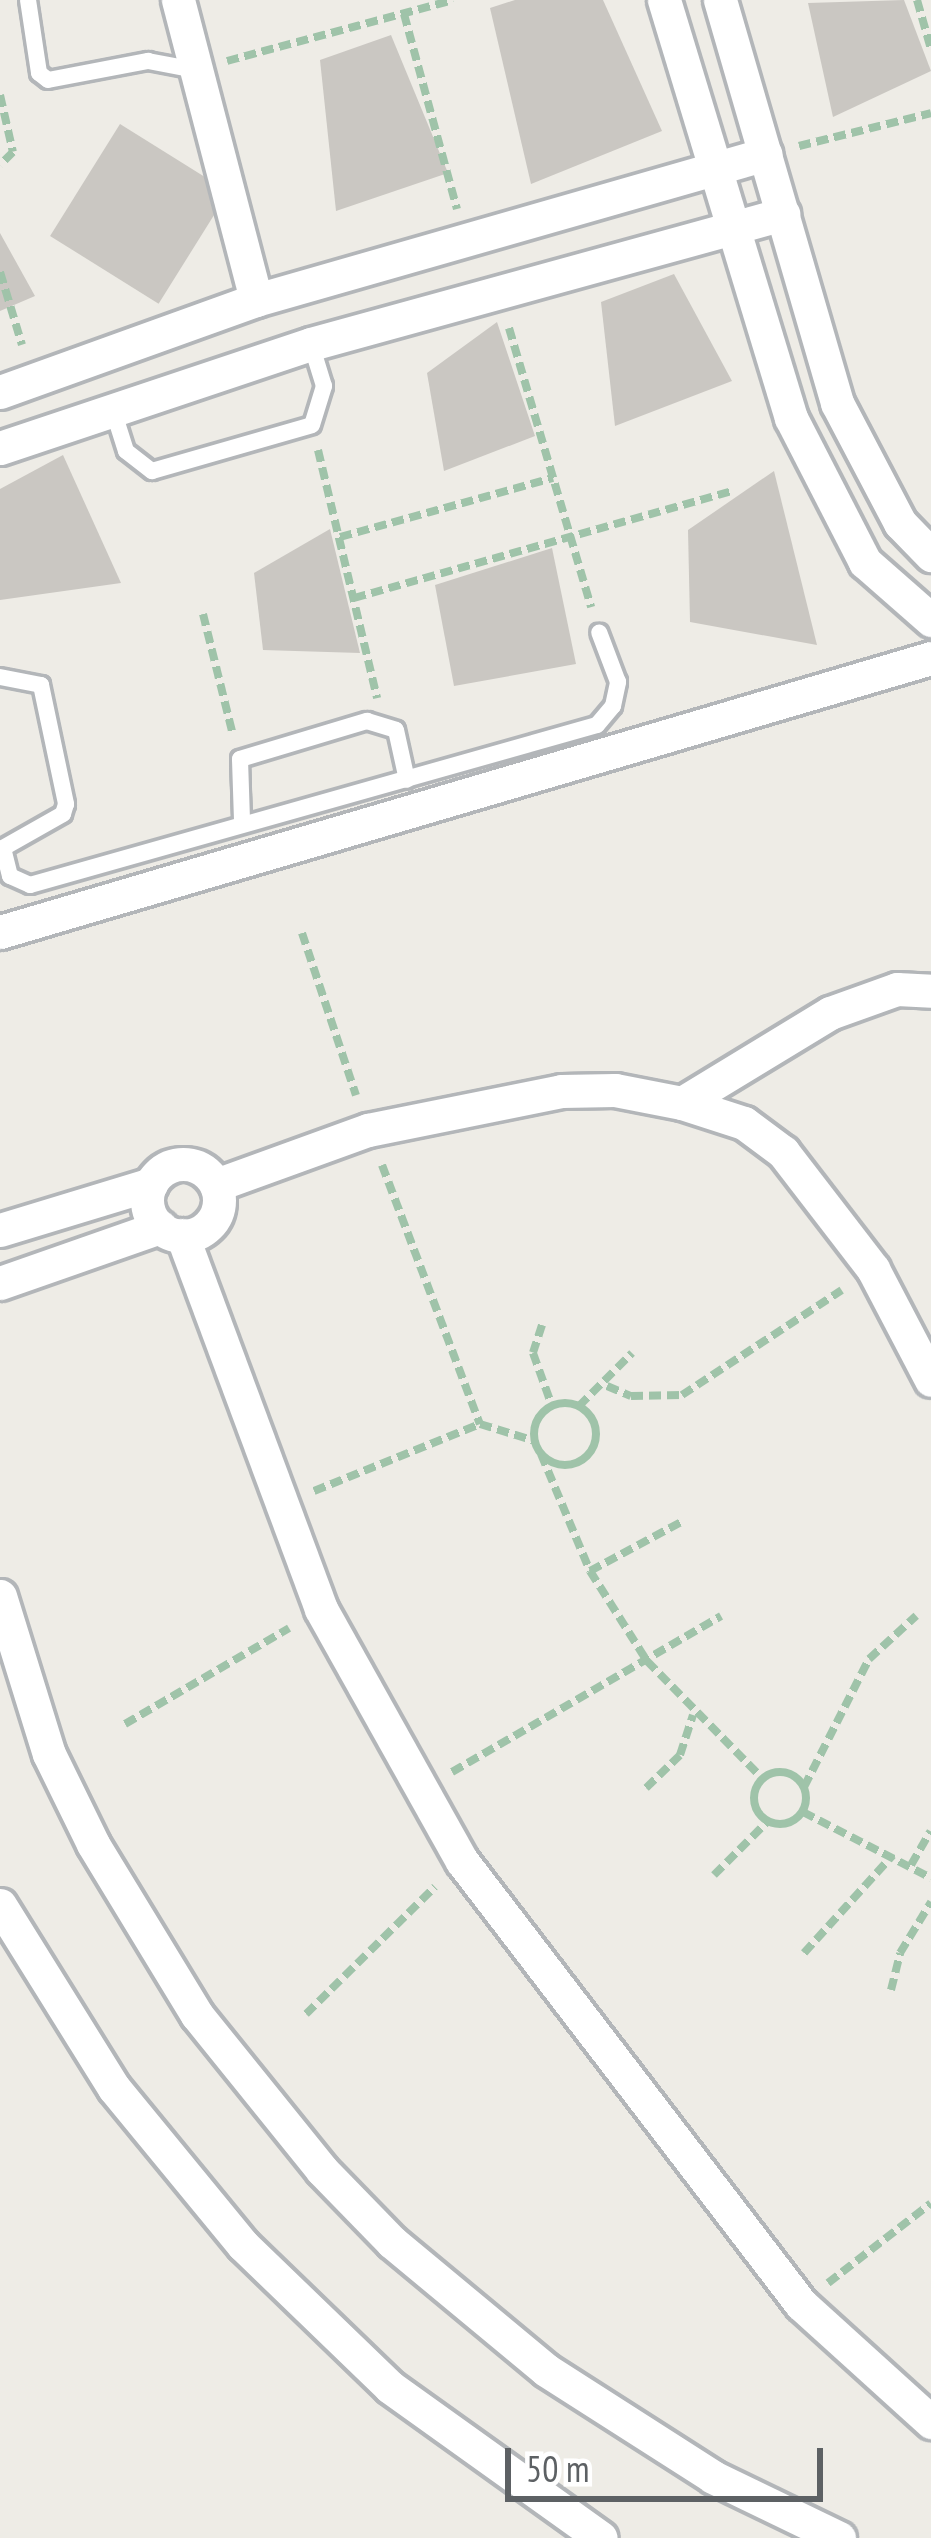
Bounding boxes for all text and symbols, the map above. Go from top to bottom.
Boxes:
scale bar [511,2424,829,2498]
text: 50 m [526,2445,589,2492]

